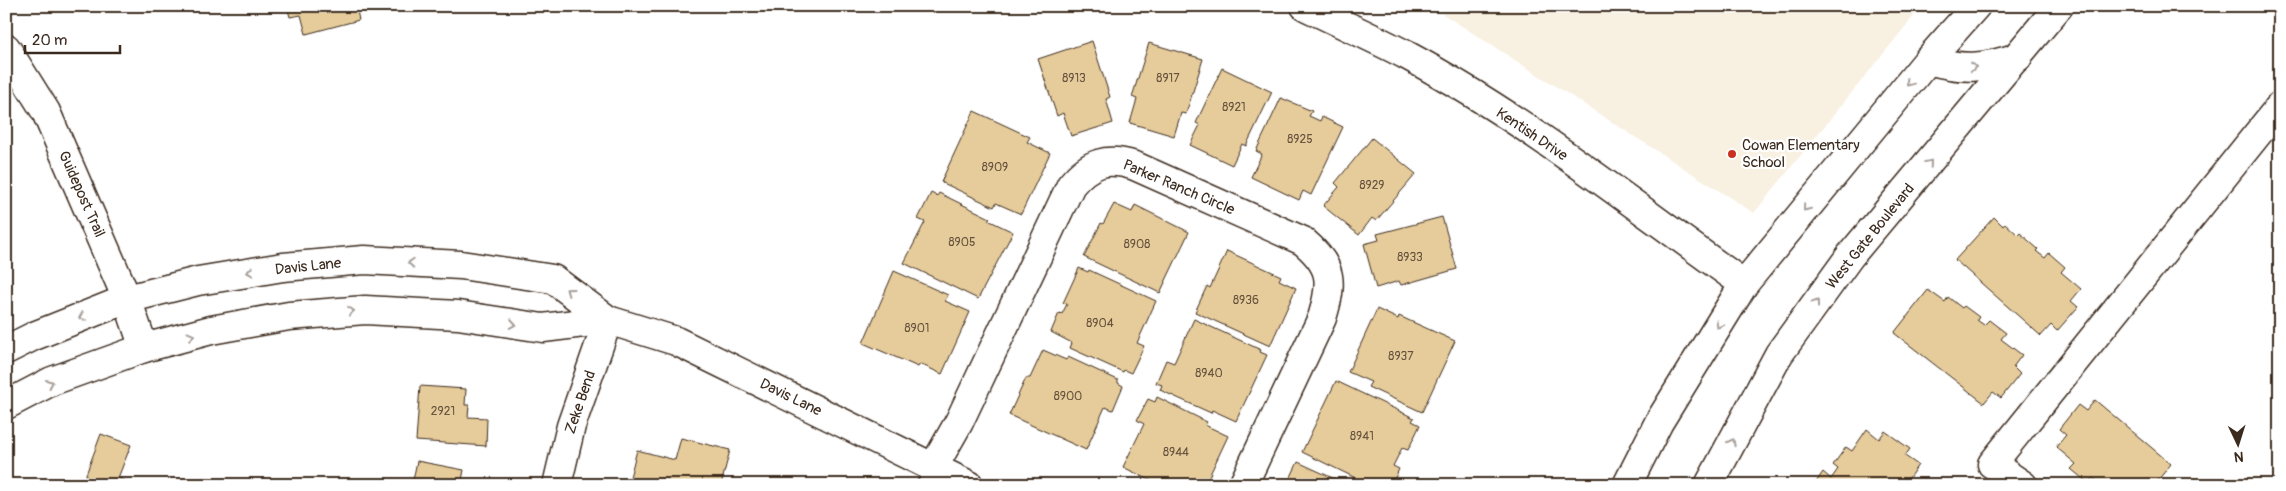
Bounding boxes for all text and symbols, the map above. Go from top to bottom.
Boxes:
scale bar [25,22,120,54]
text: 20 m [32,31,67,50]
one-way arrow [1969,62,1977,73]
house number: 8913 [1062,71,1086,86]
house number: 8917 [1156,71,1180,86]
one-way arrow [1906,77,1915,86]
house number: 8921 [1222,100,1246,115]
street label: Kentish Drive [1492,104,1572,166]
house number: 8925 [1287,132,1313,147]
place label: Cowan Elementary School [1742,136,1860,172]
street label: Guidepost Trail [54,148,109,240]
marker: Cowan Elementary School [1726,148,1738,160]
street label: Parker Ranch Circle [1120,155,1238,220]
house number: 8909 [982,160,1008,175]
one-way arrow [1924,160,1933,169]
house number: 8929 [1359,178,1385,193]
street label: West Gate Boulevard [1822,180,1919,293]
one-way arrow [1804,202,1812,211]
house number: 8905 [949,235,975,250]
house number: 8908 [1124,237,1150,252]
house number: 8933 [1397,250,1423,265]
street label: Davis Lane [274,254,343,279]
one-way arrow [407,257,415,268]
one-way arrow [245,267,254,277]
one-way arrow [565,288,575,297]
house number: 8936 [1233,293,1259,308]
one-way arrow [1810,299,1819,309]
one-way arrow [348,306,356,317]
one-way arrow [78,311,87,321]
house number: 8904 [1086,316,1114,331]
one-way arrow [509,318,517,328]
one-way arrow [1716,320,1726,329]
house number: 8901 [904,321,930,336]
one-way arrow [186,331,195,341]
house number: 8937 [1388,349,1414,364]
house number: 8940 [1195,366,1223,381]
street label: Zeke Bend [561,368,600,436]
street label: Davis Lane [757,374,825,421]
one-way arrow [44,379,53,389]
house number: 8900 [1054,389,1082,404]
house number: 2921 [431,404,455,419]
north arrow [2214,418,2264,468]
house number: 8941 [1350,429,1374,444]
one-way arrow [1726,438,1736,447]
house number: 8944 [1163,445,1189,460]
text: N [2234,448,2244,465]

